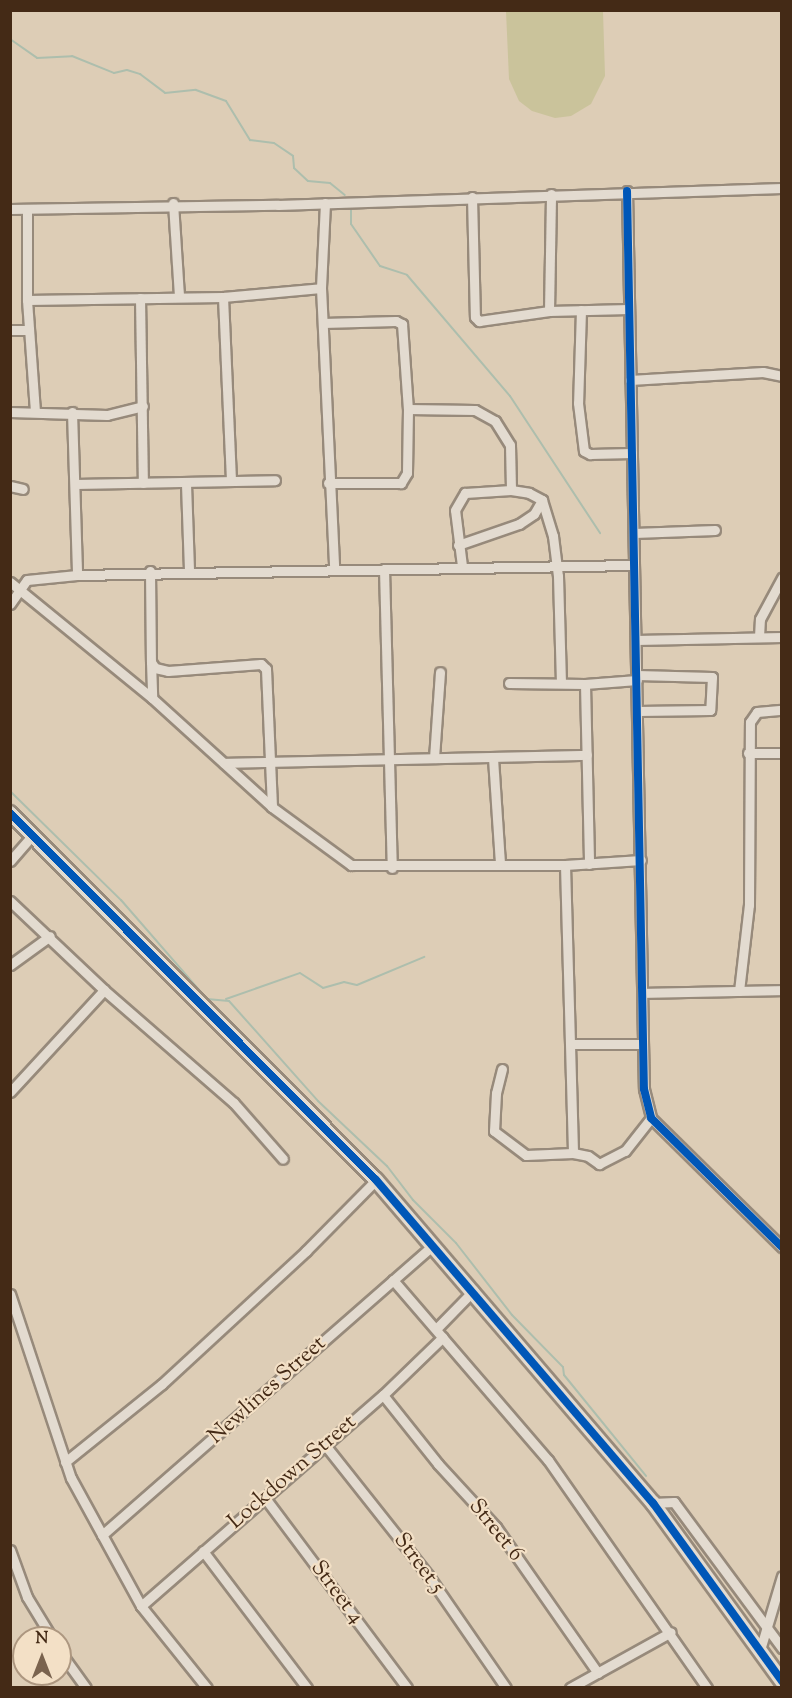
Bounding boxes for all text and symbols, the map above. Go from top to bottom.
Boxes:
street label: Newlines Street [204,1331,332,1451]
street label: Lockdown Street [223,1410,363,1536]
street label: Street 6 [462,1495,528,1567]
street label: Street 5 [387,1528,449,1600]
street label: Street 4 [304,1556,368,1630]
north arrow [12,1626,72,1686]
text: N [36,1628,48,1651]

